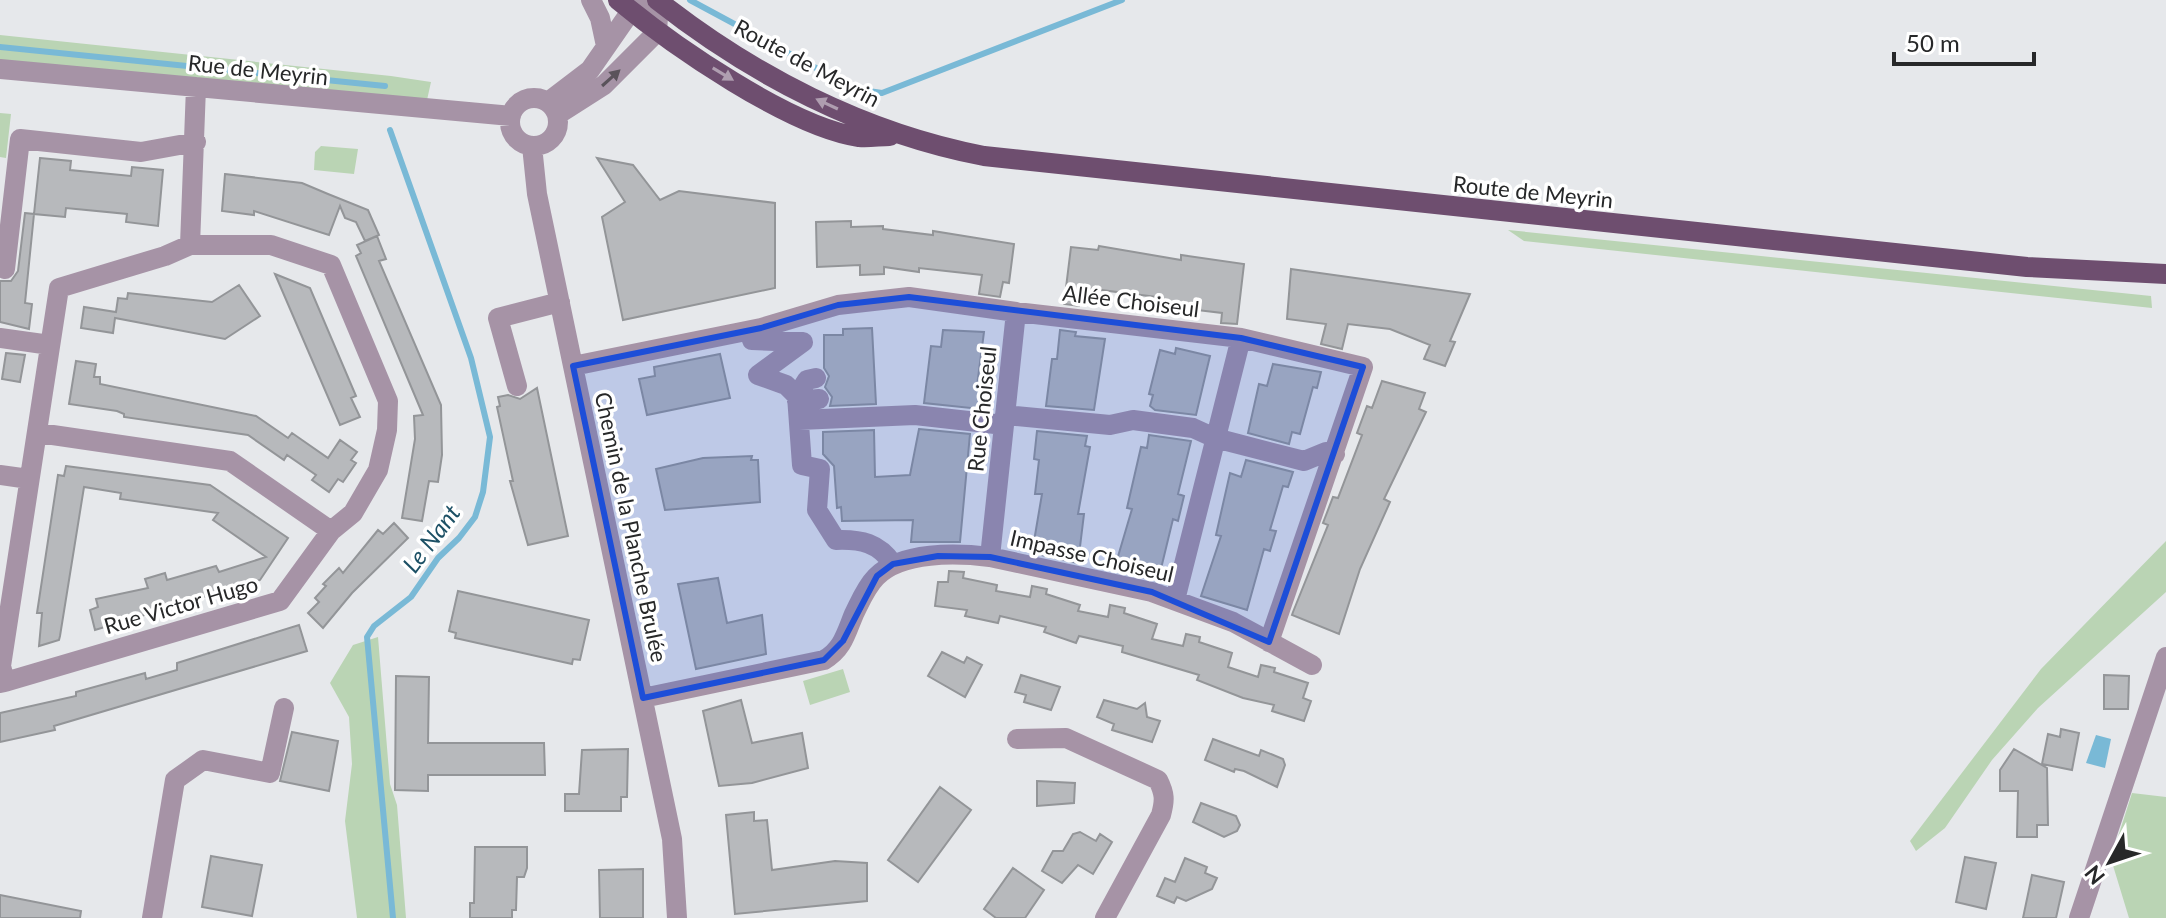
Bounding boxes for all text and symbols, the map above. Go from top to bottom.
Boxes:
street label: Route de Meyrin [730,13,885,112]
scale bar [1894,16,2034,66]
text: 50 m [1906,28,1960,57]
street label: Rue de Meyrin [187,49,329,90]
one-way arrow [712,67,734,81]
one-way arrow [601,69,620,87]
one-way arrow [815,97,838,111]
street label: Route de Meyrin [1452,170,1614,213]
street label: Allée Choiseul [1061,279,1201,322]
street label: Rue Choiseul [961,345,1002,473]
street label: Chemin de la Planche Brulée [590,389,673,664]
water label: Le Nant [396,498,466,578]
street label: Impasse Choiseul [1008,524,1177,587]
street label: Rue Victor Hugo [101,570,261,639]
north arrow [2070,822,2150,902]
text: N [2079,860,2110,890]

